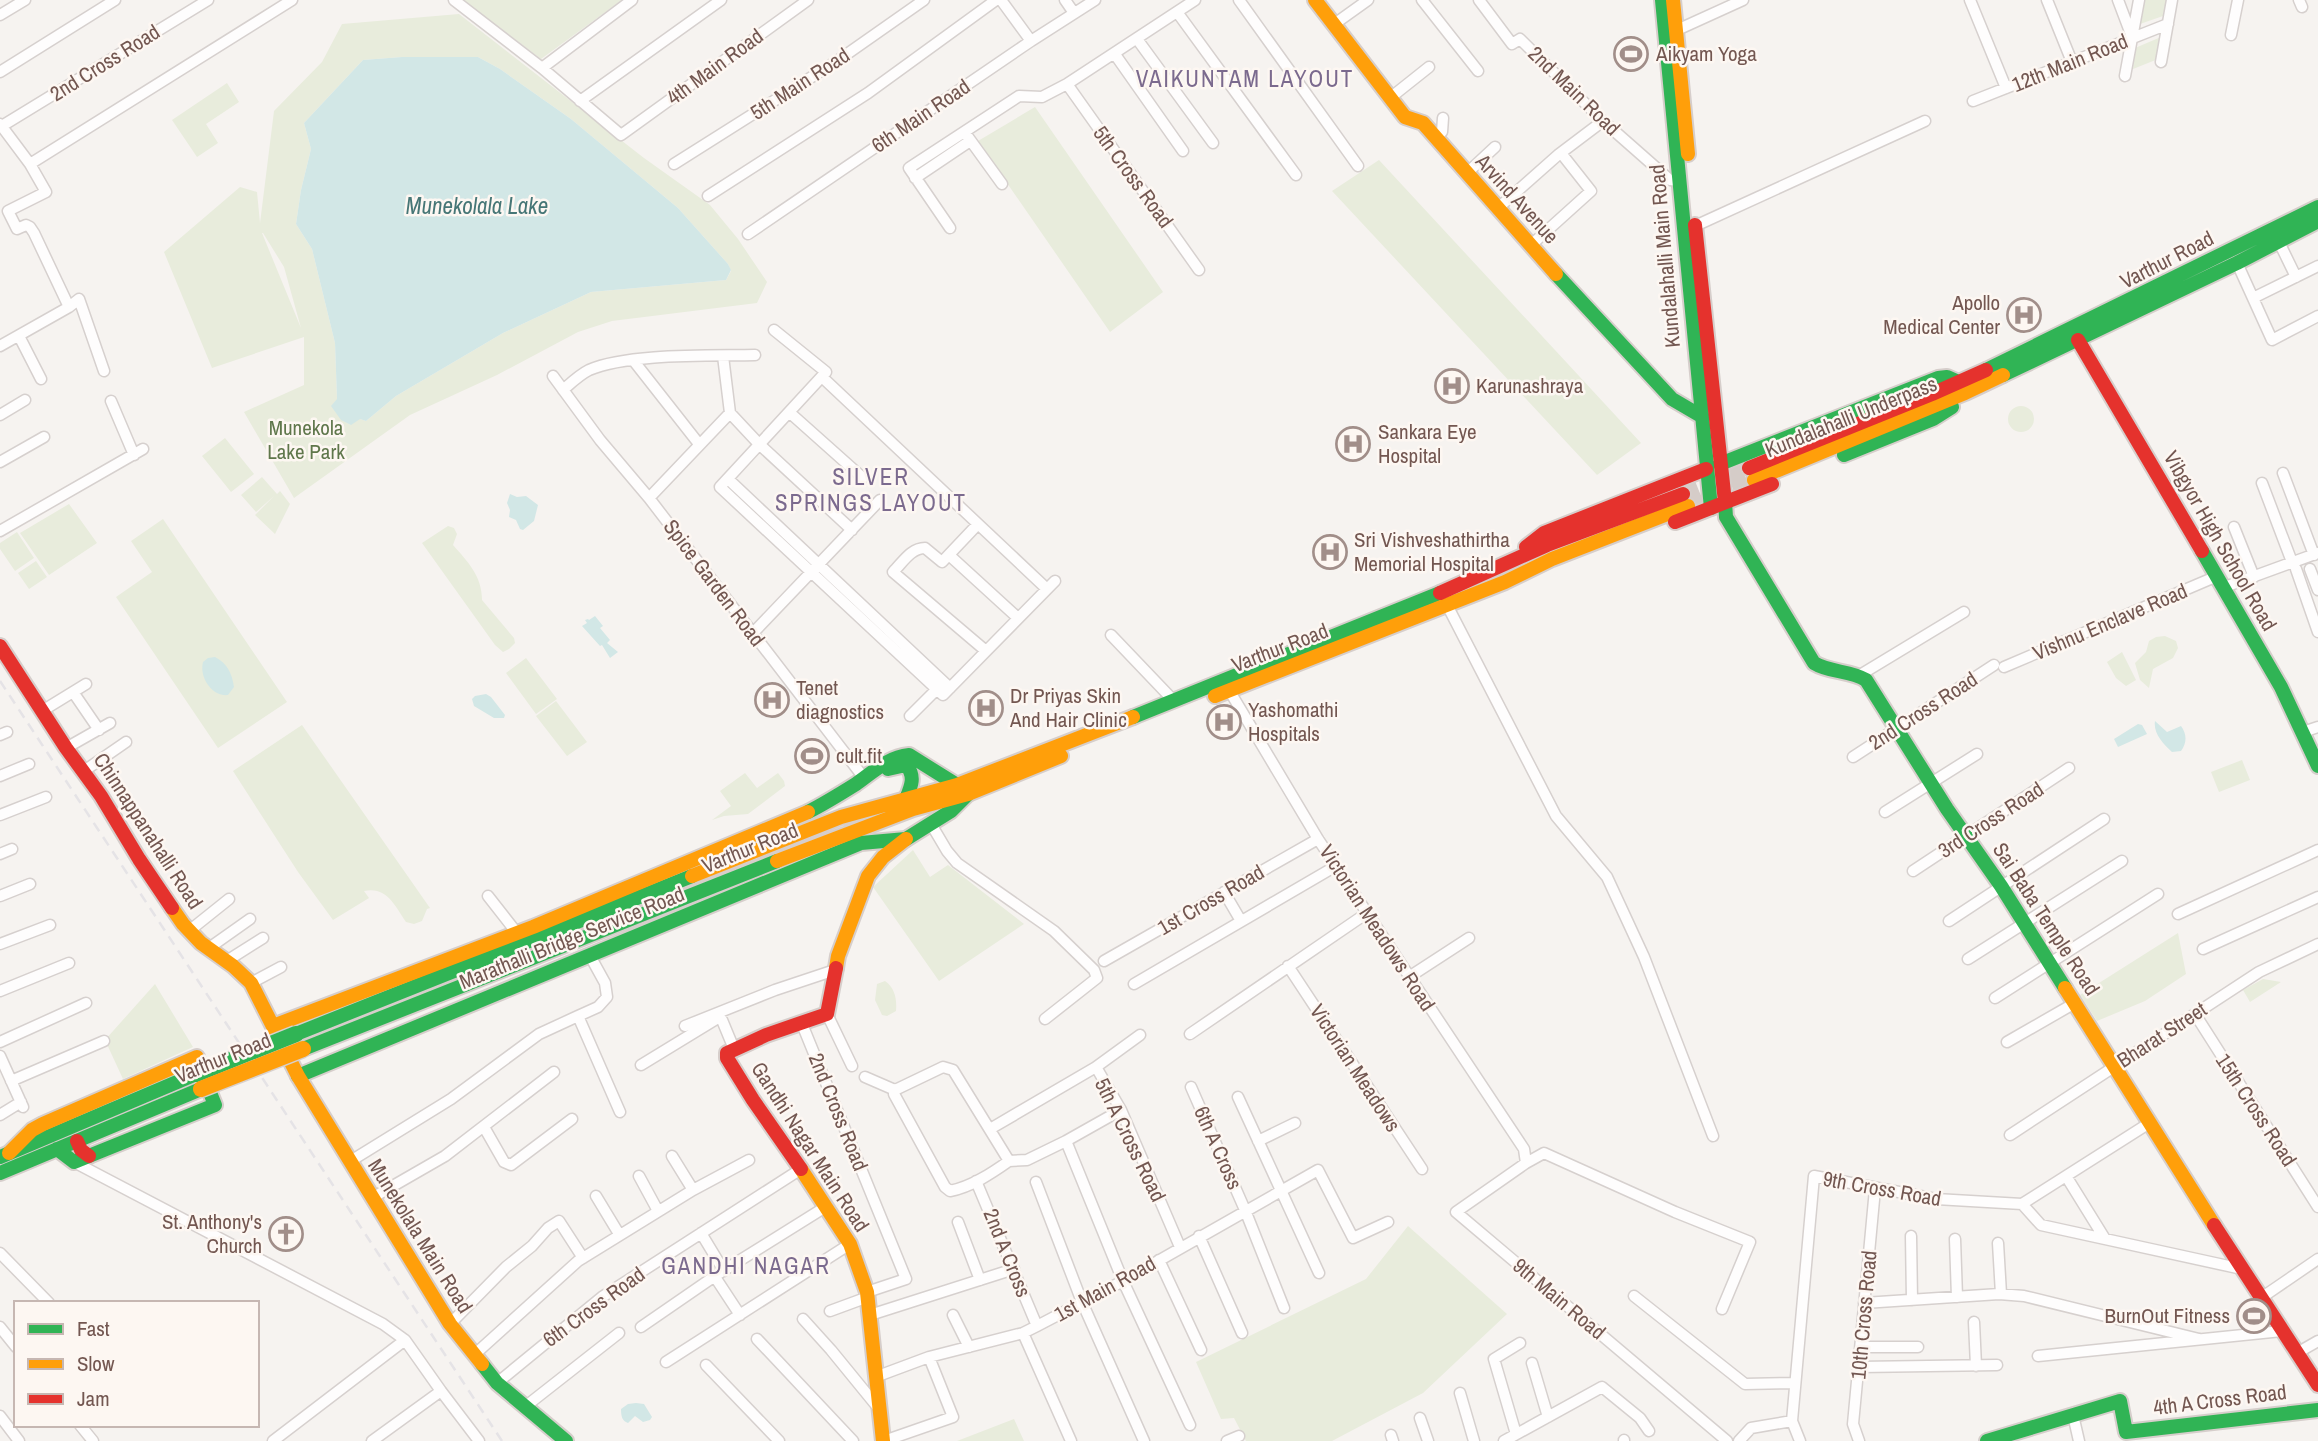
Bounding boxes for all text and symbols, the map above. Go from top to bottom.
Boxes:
street label: 2nd Cross Road [44,17,165,108]
street label: 4th Main Road [660,22,769,112]
street label: 12th Main Road [2008,26,2132,99]
sports icon: Aikyam Yoga [1612,35,1650,73]
street label: 2nd Main Road [1522,39,1627,142]
place label: Aikyam Yoga [1655,39,1757,68]
street label: 5th Main Road [744,41,855,127]
district label: VAIKUNTAM LAYOUT [1136,63,1354,94]
street label: 6th Main Road [866,72,976,159]
street label: 5th Cross Road [1087,120,1180,234]
street label: Arvind Avenue [1469,147,1566,250]
street label: Kundalahalli Main Road [1642,163,1687,349]
water label: Munekolala Lake [406,190,548,221]
street label: Varthur Road [2115,224,2218,295]
place label: Apollo Medical Center [1883,288,2000,341]
hospital icon: Apollo Medical Center [2005,296,2043,334]
hospital icon: Karunashraya [1433,367,1471,405]
street label: Kundalahalli Underpass [1761,369,1941,464]
place label: Karunashraya [1476,371,1584,400]
park label: Munekola Lake Park [267,413,345,466]
place label: Sankara Eye Hospital [1378,417,1477,470]
hospital icon: Sankara Eye Hospital [1334,425,1372,463]
street label: Vibgyor High School Road [2157,445,2284,636]
district label: SILVER SPRINGS LAYOUT [775,461,967,518]
street label: Spice Garden Road [657,513,772,652]
place label: Sri Vishveshathirtha Memorial Hospital [1354,525,1510,578]
hospital icon: Sri Vishveshathirtha Memorial Hospital [1311,533,1349,571]
street label: Vishnu Enclave Road [2028,576,2192,667]
street label: Varthur Road [1227,616,1332,679]
street label: 2nd Cross Road [1863,665,1983,757]
place label: Tenet diagnostics [796,673,884,726]
hospital icon: Tenet diagnostics [753,681,791,719]
place label: Dr Priyas Skin And Hair Clinic [1009,681,1127,734]
hospital icon: Dr Priyas Skin And Hair Clinic [967,689,1005,727]
place label: Yashomathi Hospitals [1248,695,1339,748]
hospital icon: Yashomathi Hospitals [1205,703,1243,741]
sports icon: cult.fit [793,737,831,775]
place label: cult.fit [836,741,882,770]
street label: Chinnappanahalli Road [87,747,210,914]
street label: 3rd Cross Road [1932,775,2049,865]
street label: Varthur Road [697,815,802,880]
street label: Sai Baba Temple Road [1986,837,2107,1001]
street label: Victorian Meadows Road [1313,839,1442,1017]
street label: 1st Cross Road [1152,857,1269,942]
street label: Marathalli Bridge Service Road [455,879,689,996]
street label: Bharat Street [2111,995,2212,1074]
street label: Victorian Meadows [1303,998,1408,1137]
street label: Varthur Road [170,1025,275,1090]
street label: 15th Cross Road [2209,1048,2304,1172]
street label: 2nd Cross Road [802,1049,875,1175]
street label: Gandhi Nagar Main Road [745,1056,876,1237]
street label: 5th A Cross Road [1088,1073,1173,1206]
street label: 6th A Cross [1187,1102,1250,1194]
street label: Munekolala Main Road [361,1153,480,1319]
street label: 9th Cross Road [1821,1164,1944,1213]
street label: 2nd A Cross [977,1204,1038,1301]
place label: St. Anthony's Church [162,1207,262,1260]
church icon: St. Anthony's Church [267,1215,305,1253]
street label: 1st Main Road [1049,1249,1161,1328]
street label: 10th Cross Road [1843,1249,1884,1381]
district label: GANDHI NAGAR [661,1250,831,1281]
street label: 9th Main Road [1507,1251,1612,1346]
street label: 6th Cross Road [537,1260,651,1353]
sports icon: BurnOut Fitness [2235,1297,2273,1335]
legend [14,1301,259,1427]
place label: BurnOut Fitness [2105,1301,2230,1330]
text: Fast [77,1314,110,1343]
text: Slow [77,1349,115,1378]
street label: 4th A Cross Road [2152,1377,2288,1422]
text: Jam [77,1384,110,1413]

